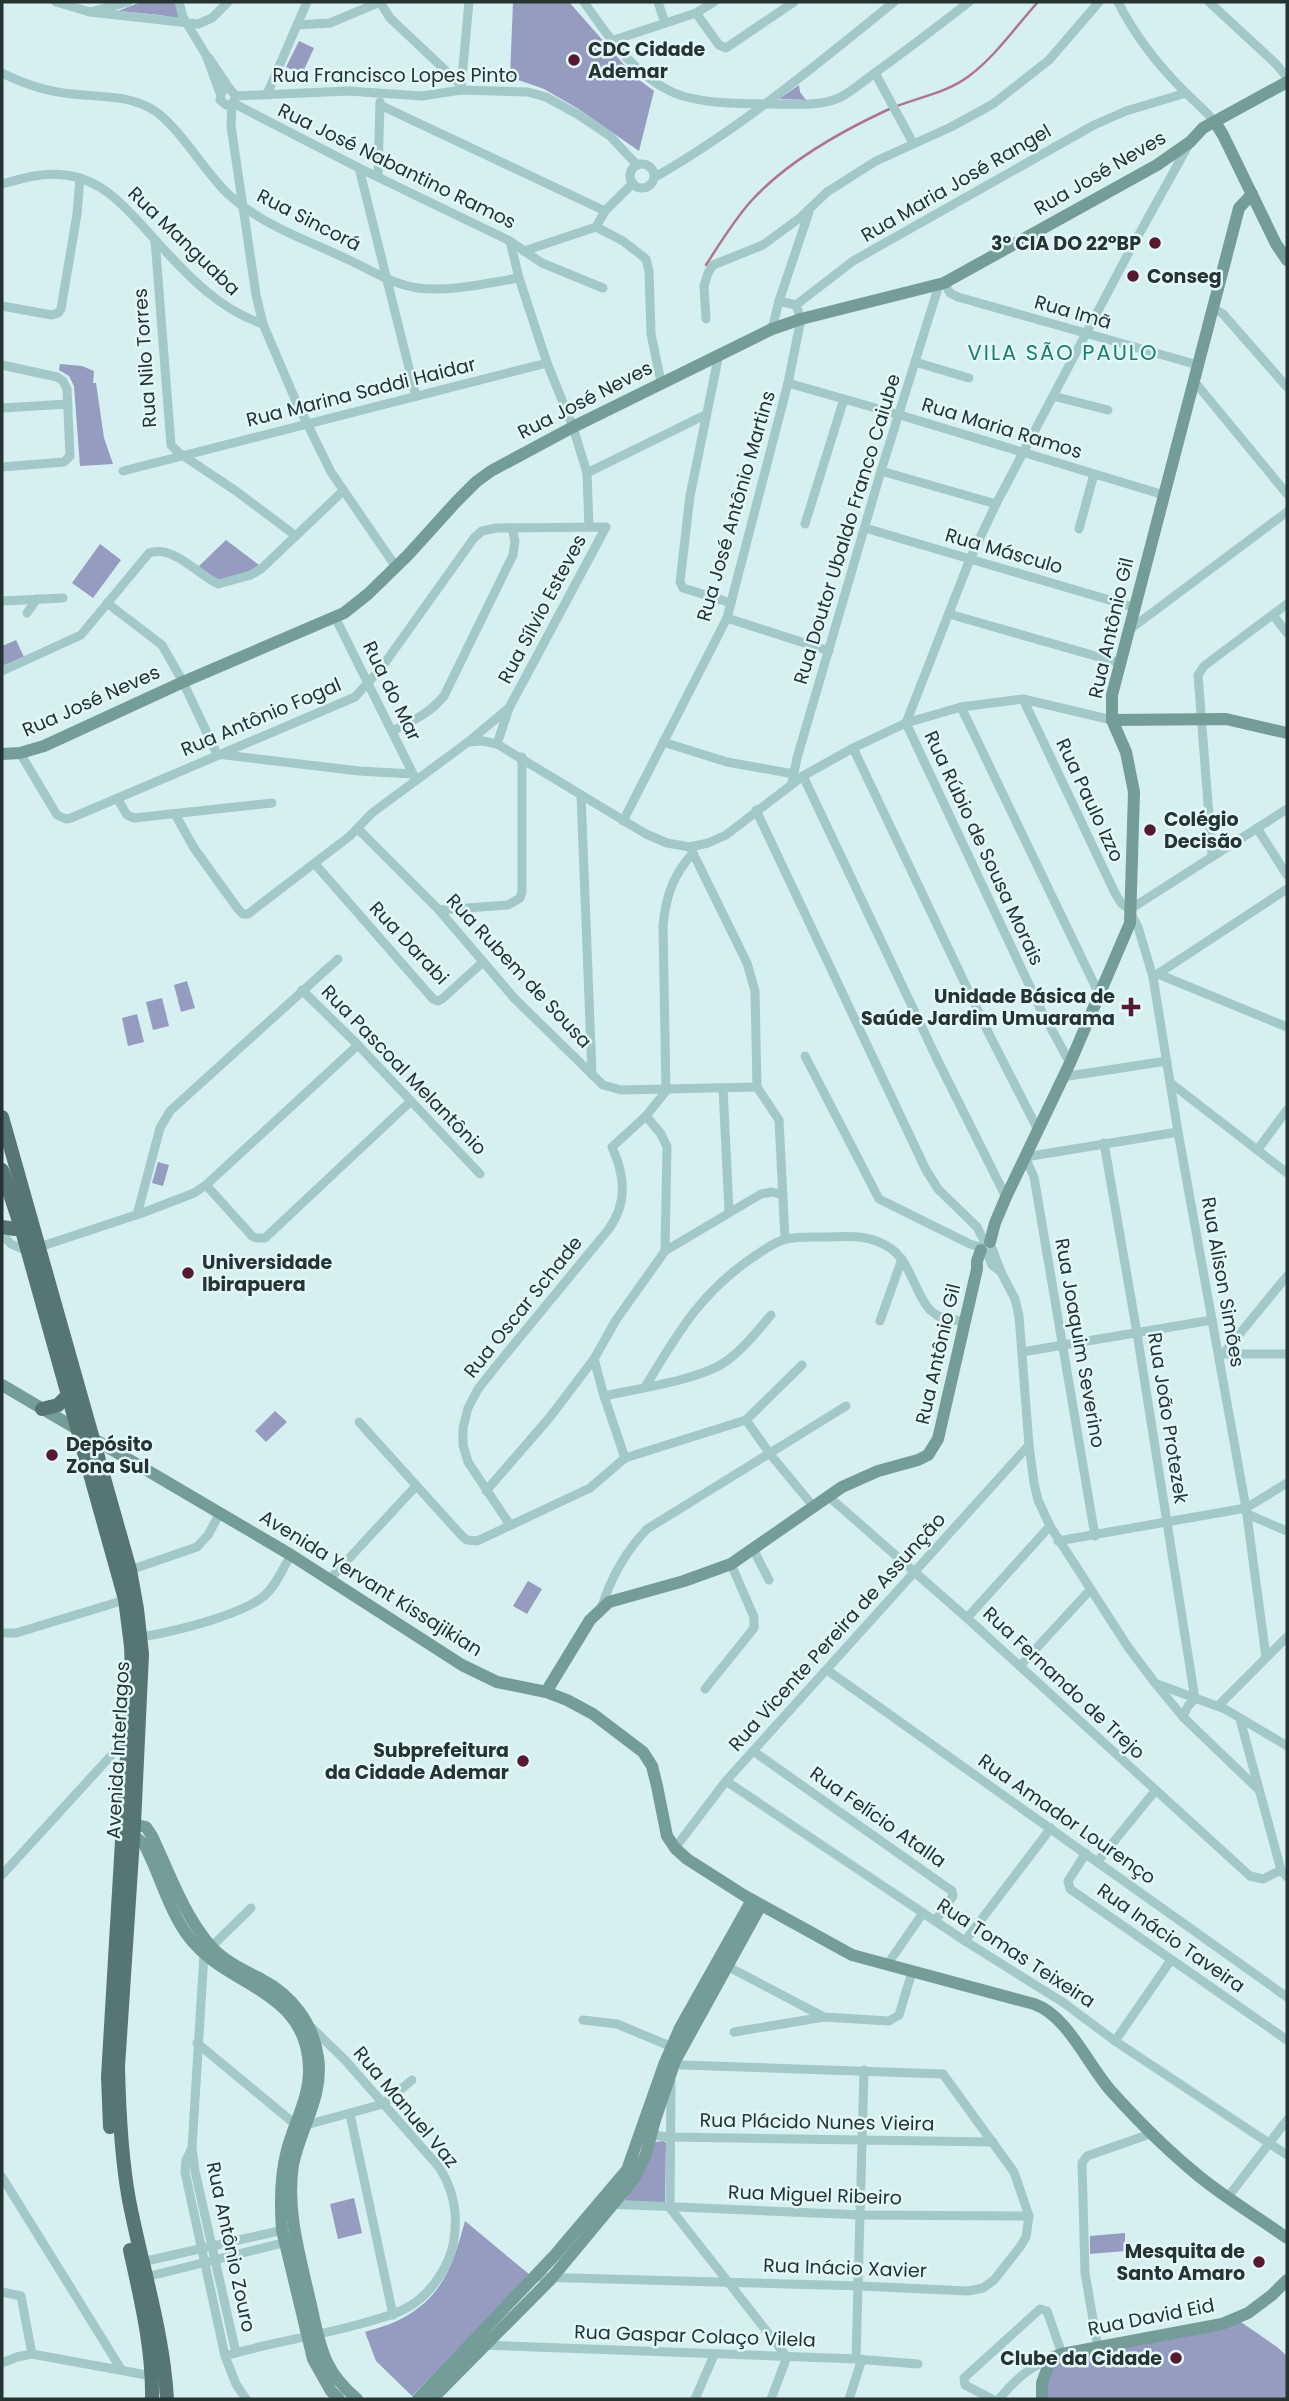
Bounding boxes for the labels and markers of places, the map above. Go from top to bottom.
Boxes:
place label: CDC Cidade Ademar [588,36,706,85]
marker: CDC Cidade Ademar [566,52,582,68]
place label: 3° CIA DO 22°BP [991,230,1141,257]
marker: 3° CIA DO 22°BP [1147,235,1163,251]
place label: Conseg [1147,263,1222,290]
marker: Conseg [1125,268,1141,284]
place label: Colégio Decisão [1164,806,1242,855]
marker: Colégio Decisão [1142,822,1158,838]
place label: Unidade Básica de Saúde Jardim Umuarama [861,983,1115,1032]
marker: Unidade Básica de Saúde Jardim Umuarama [1121,997,1141,1017]
place label: Universidade Ibirapuera [202,1249,332,1298]
marker: Universidade Ibirapuera [180,1265,196,1281]
place label: Depósito Zona Sul [66,1431,153,1480]
marker: Depósito Zona Sul [44,1447,60,1463]
place label: Subprefeitura da Cidade Ademar [325,1737,509,1786]
marker: Subprefeitura da Cidade Ademar [515,1753,531,1769]
place label: Mesquita de Santo Amaro [1117,2238,1245,2287]
marker: Mesquita de Santo Amaro [1251,2254,1267,2270]
place label: Clube da Cidade [1000,2345,1162,2372]
marker: Clube da Cidade [1168,2350,1184,2366]

